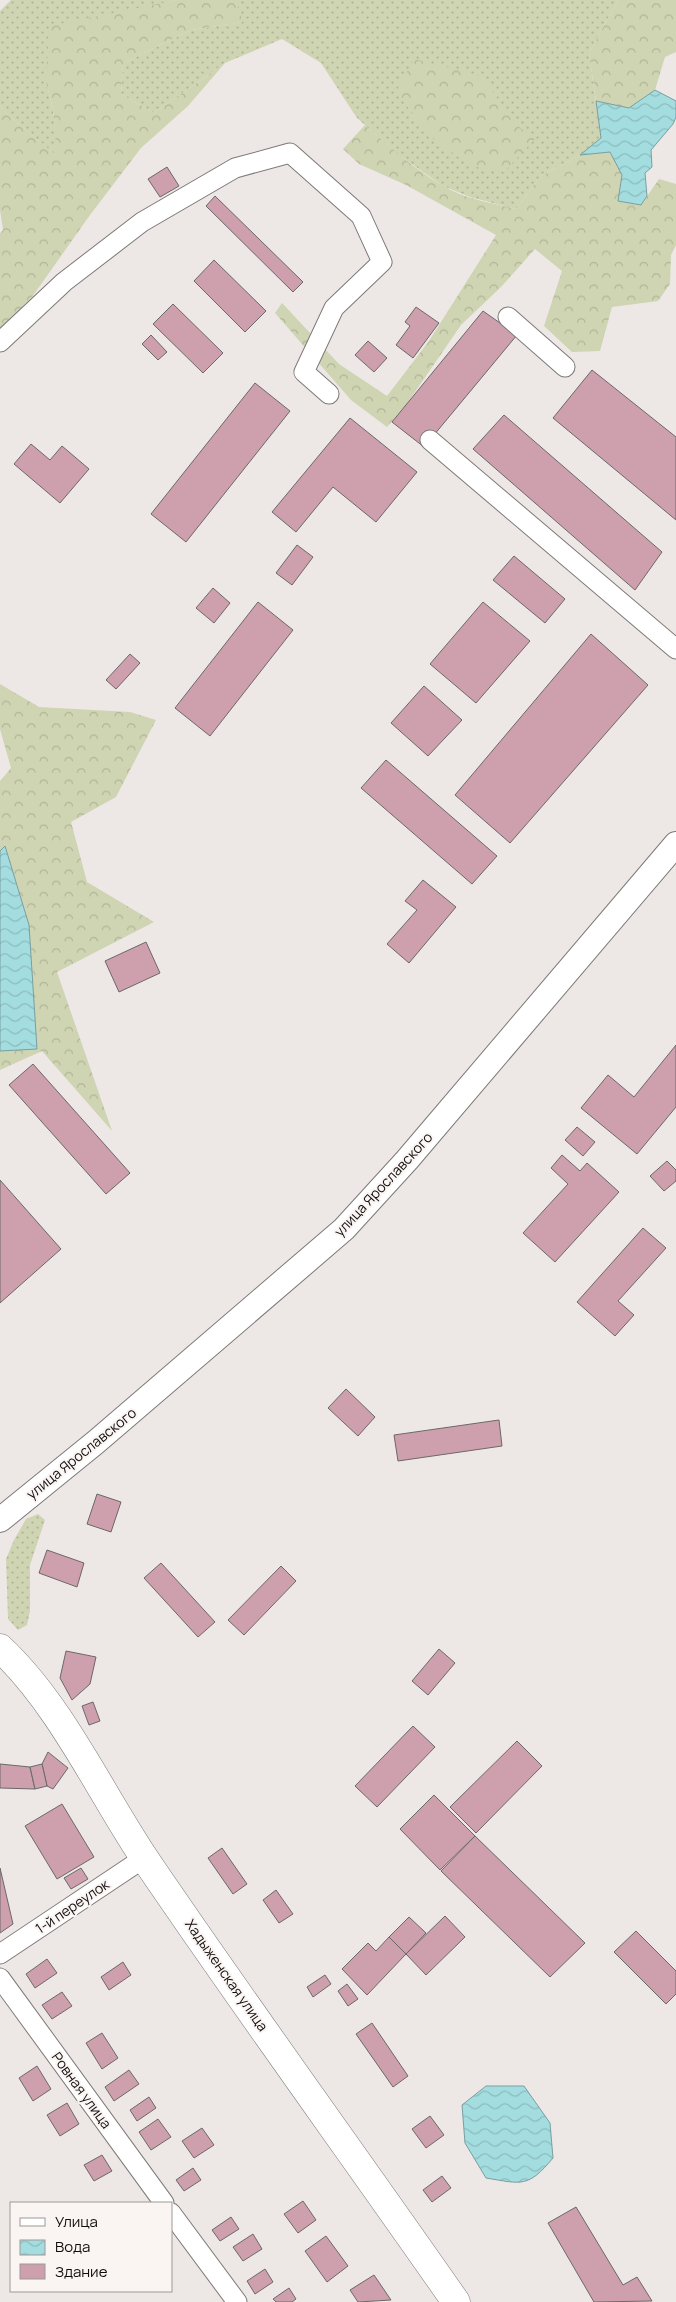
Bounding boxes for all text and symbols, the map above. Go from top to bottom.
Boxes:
street label: улица Ярославского [330,1128,436,1240]
street label: улица Ярославского [22,1403,140,1503]
street label: 1-й переулок [31,1874,113,1938]
street label: Хадыженская улица [181,1915,273,2035]
street label: Ровная улица [48,2048,116,2132]
legend [10,2202,172,2292]
text: Улица [55,2211,98,2232]
text: Вода [55,2236,90,2257]
text: Здание [55,2261,108,2282]

